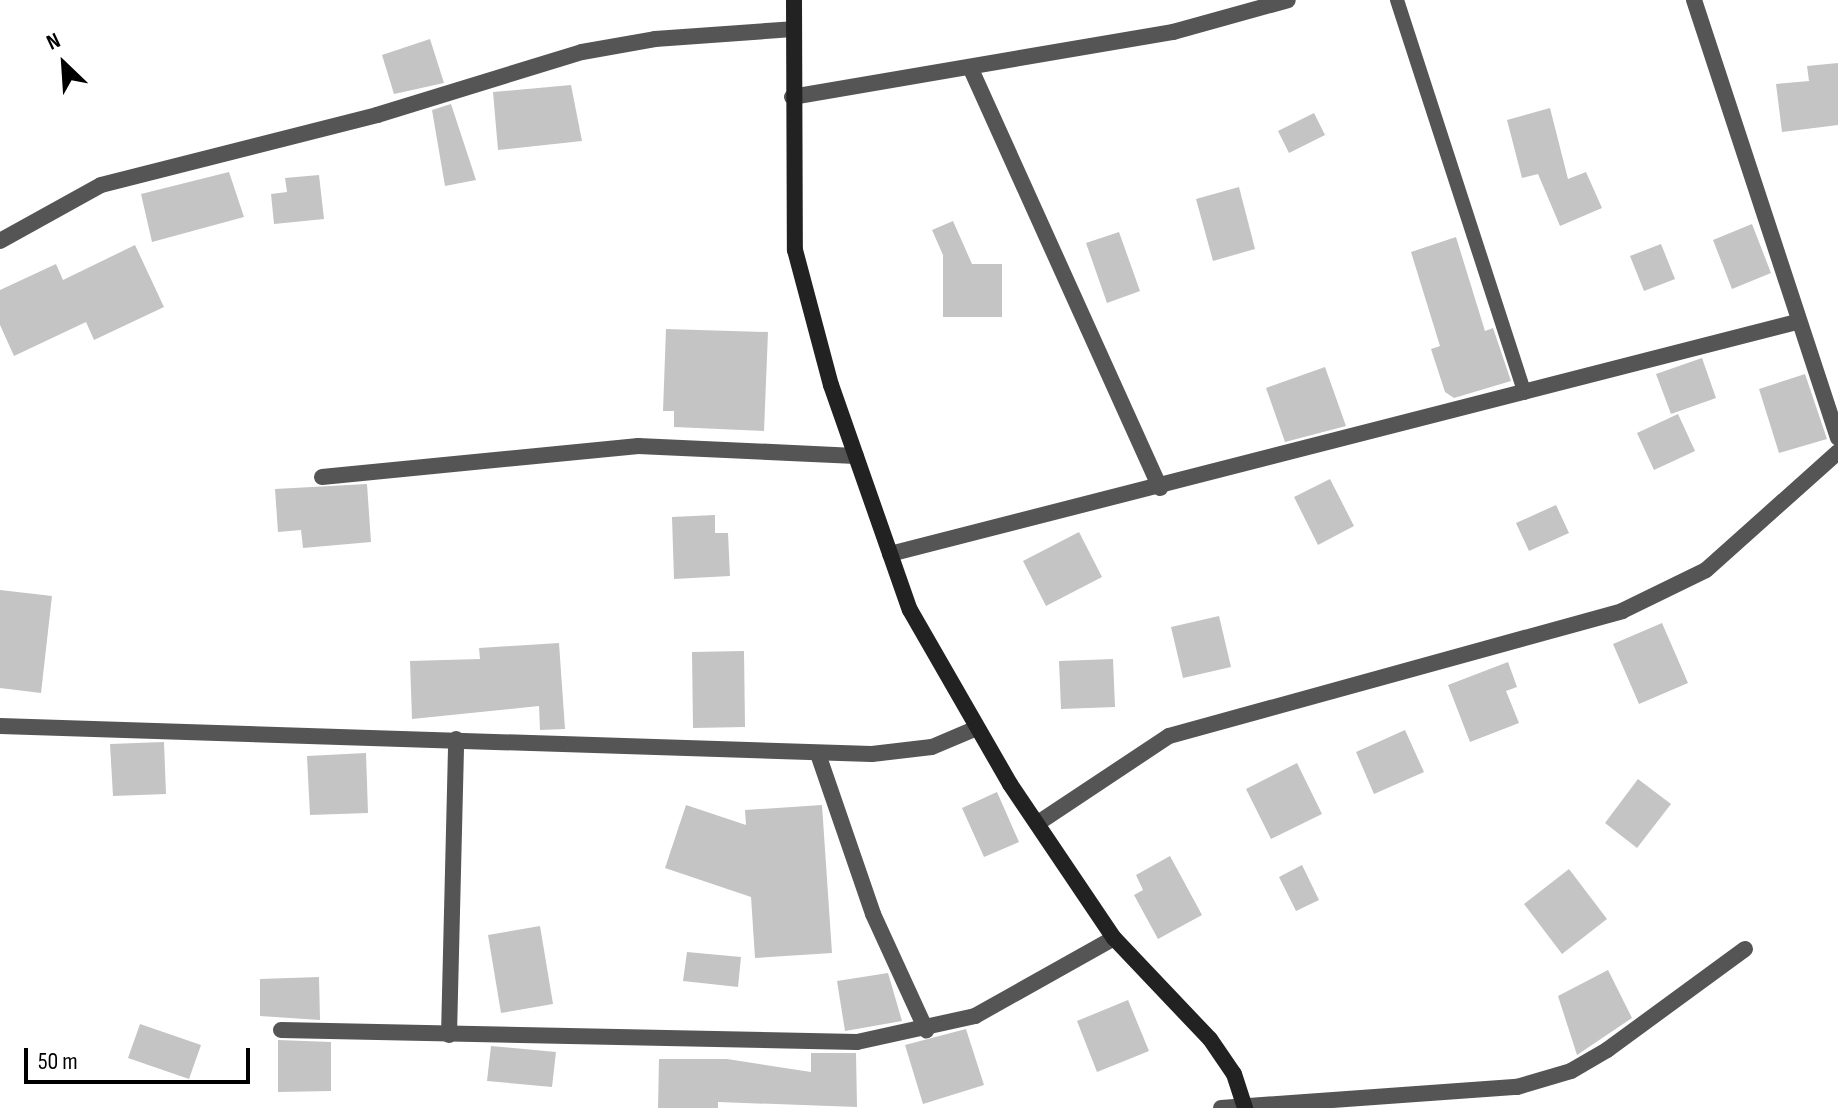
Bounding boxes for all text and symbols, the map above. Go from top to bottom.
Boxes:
north arrow [24,24,104,104]
text: N [43,27,65,57]
scale bar [28,1032,254,1082]
text: 50 m [38,1047,78,1076]

